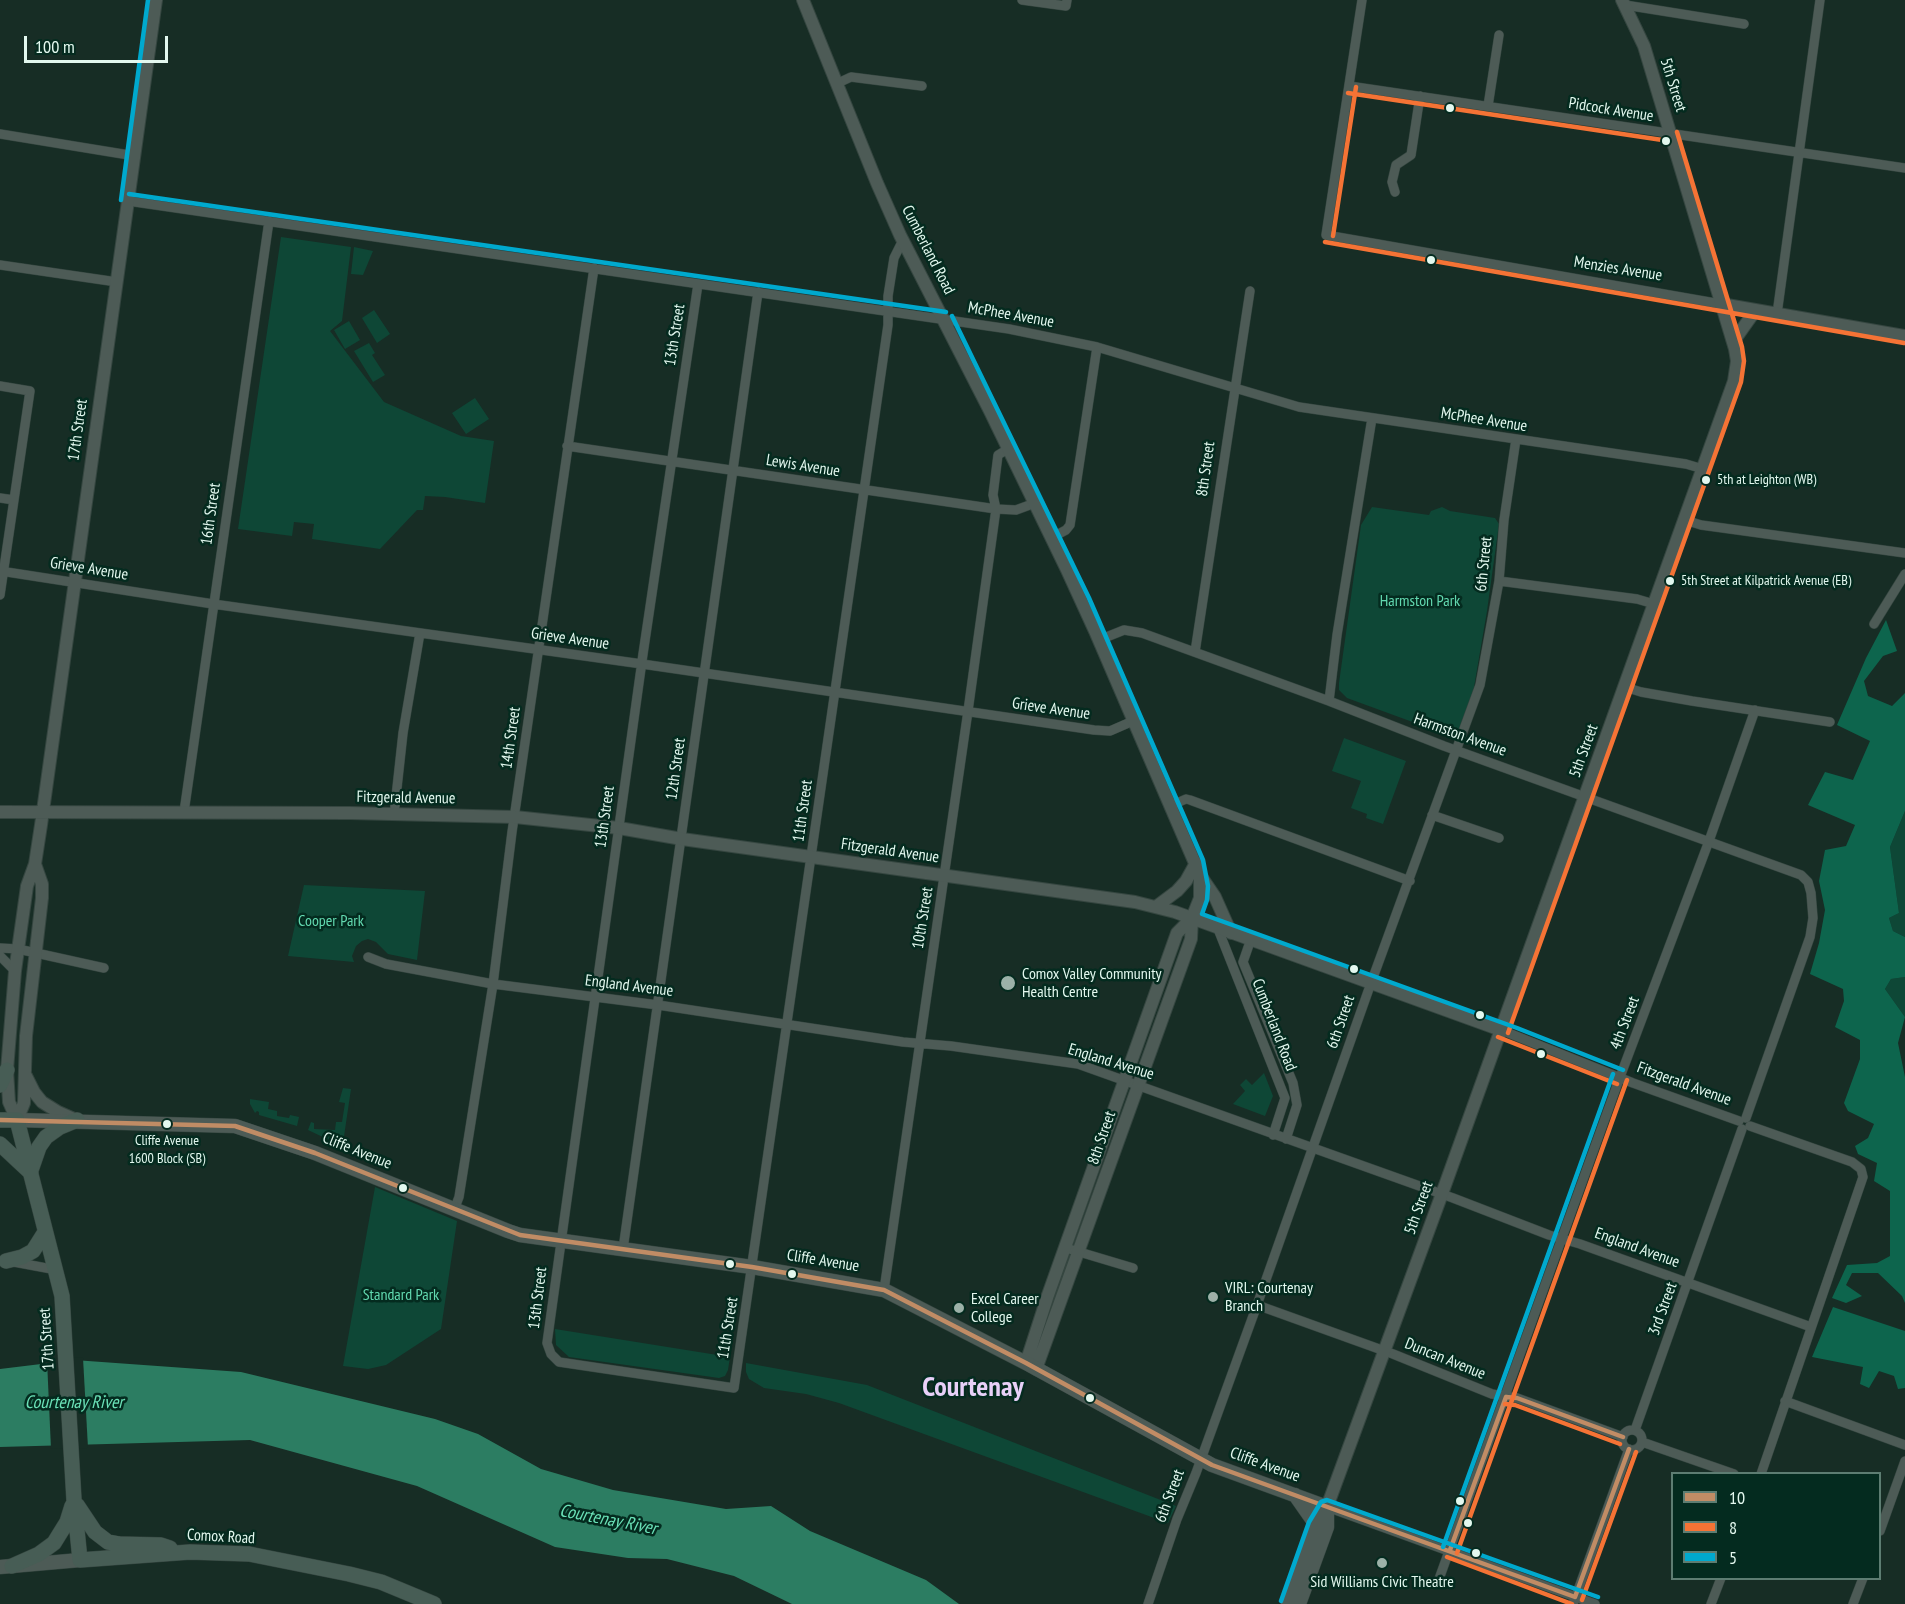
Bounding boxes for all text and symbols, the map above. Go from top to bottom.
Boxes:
scale bar [27,24,171,62]
text: 100 m [35,35,75,58]
street label: 5th Street [1656,56,1690,114]
street label: Pidcock Avenue [1567,94,1655,126]
unlabelled marker [1444,102,1456,114]
unlabelled marker [1660,135,1672,147]
street label: Cumberland Road [897,202,959,298]
street label: Menzies Avenue [1573,253,1663,285]
unlabelled marker [1425,254,1437,266]
street label: McPhee Avenue [966,298,1056,332]
street label: 13th Street [661,303,689,367]
street label: 17th Street [64,398,92,462]
street label: McPhee Avenue [1439,404,1529,436]
street label: 8th Street [1193,440,1219,498]
street label: Lewis Avenue [765,451,841,481]
place label: 5th at Leighton (WB) [1717,472,1816,488]
marker: 5th at Leighton (WB) [1700,474,1712,486]
street label: 16th Street [197,482,225,546]
street label: 6th Street [1472,536,1496,592]
street label: Grieve Avenue [49,553,129,585]
place label: 5th Street at Kilpatrick Avenue (EB) [1681,573,1851,589]
marker: 5th Street at Kilpatrick Avenue (EB) [1664,575,1676,587]
park label: Harmston Park [1380,591,1460,611]
street label: Grieve Avenue [530,624,610,654]
street label: Grieve Avenue [1011,694,1091,724]
street label: 14th Street [497,706,525,770]
street label: Harmston Avenue [1411,709,1509,761]
street label: 5th Street [1566,722,1602,780]
street label: 12th Street [662,737,690,801]
street label: 11th Street [789,779,817,843]
street label: 13th Street [591,785,619,849]
street label: Fitzgerald Avenue [356,788,456,808]
street label: Fitzgerald Avenue [840,835,940,867]
street label: 10th Street [909,886,937,950]
park label: Cooper Park [298,911,364,931]
unlabelled marker [1348,963,1360,975]
place label: Comox Valley Community Health Centre [1022,964,1162,1002]
street label: England Avenue [584,971,674,1001]
marker: Comox Valley Community Health Centre [999,974,1017,992]
street label: Cumberland Road [1248,976,1300,1074]
street label: 6th Street [1323,993,1359,1051]
street label: 4th Street [1606,994,1644,1052]
unlabelled marker [1474,1009,1486,1021]
street label: England Avenue [1066,1040,1156,1084]
unlabelled marker [1535,1048,1547,1060]
street label: Fitzgerald Avenue [1634,1058,1734,1110]
street label: 8th Street [1084,1109,1120,1167]
marker: Cliffe Avenue 1600 Block (SB) [161,1118,173,1130]
street label: Cliffe Avenue [320,1128,394,1174]
place label: Cliffe Avenue 1600 Block (SB) [129,1133,205,1166]
street label: 5th Street [1401,1179,1437,1237]
unlabelled marker [397,1182,409,1194]
street label: England Avenue [1592,1224,1682,1272]
street label: Cliffe Avenue [785,1246,861,1276]
unlabelled marker [724,1258,736,1270]
street label: 13th Street [525,1266,551,1330]
unlabelled marker [786,1268,798,1280]
place label: VIRL: Courtenay Branch [1225,1278,1313,1316]
street label: 3rd Street [1645,1280,1681,1338]
park label: Standard Park [363,1285,439,1305]
place label: Excel Career College [971,1289,1039,1327]
marker: VIRL: Courtenay Branch [1206,1290,1220,1304]
street label: 11th Street [714,1296,742,1360]
marker: Excel Career College [952,1301,966,1315]
street label: 17th Street [35,1307,59,1371]
street label: Duncan Avenue [1402,1334,1488,1384]
district label: Courtenay [922,1371,1024,1405]
water label: Courtenay River [25,1392,123,1414]
unlabelled marker [1084,1392,1096,1404]
street label: Cliffe Avenue [1227,1443,1303,1487]
street label: 6th Street [1151,1467,1189,1525]
legend [1671,1472,1881,1580]
text: 10 [1729,1486,1745,1509]
unlabelled marker [1454,1495,1466,1507]
water label: Courtenay River [558,1500,658,1540]
text: 8 [1729,1516,1737,1539]
unlabelled marker [1462,1517,1474,1529]
street label: Comox Road [186,1526,256,1548]
text: 5 [1729,1546,1737,1569]
unlabelled marker [1470,1547,1482,1559]
marker: Sid Williams Civic Theatre [1375,1556,1389,1570]
place label: Sid Williams Civic Theatre [1310,1572,1454,1592]

